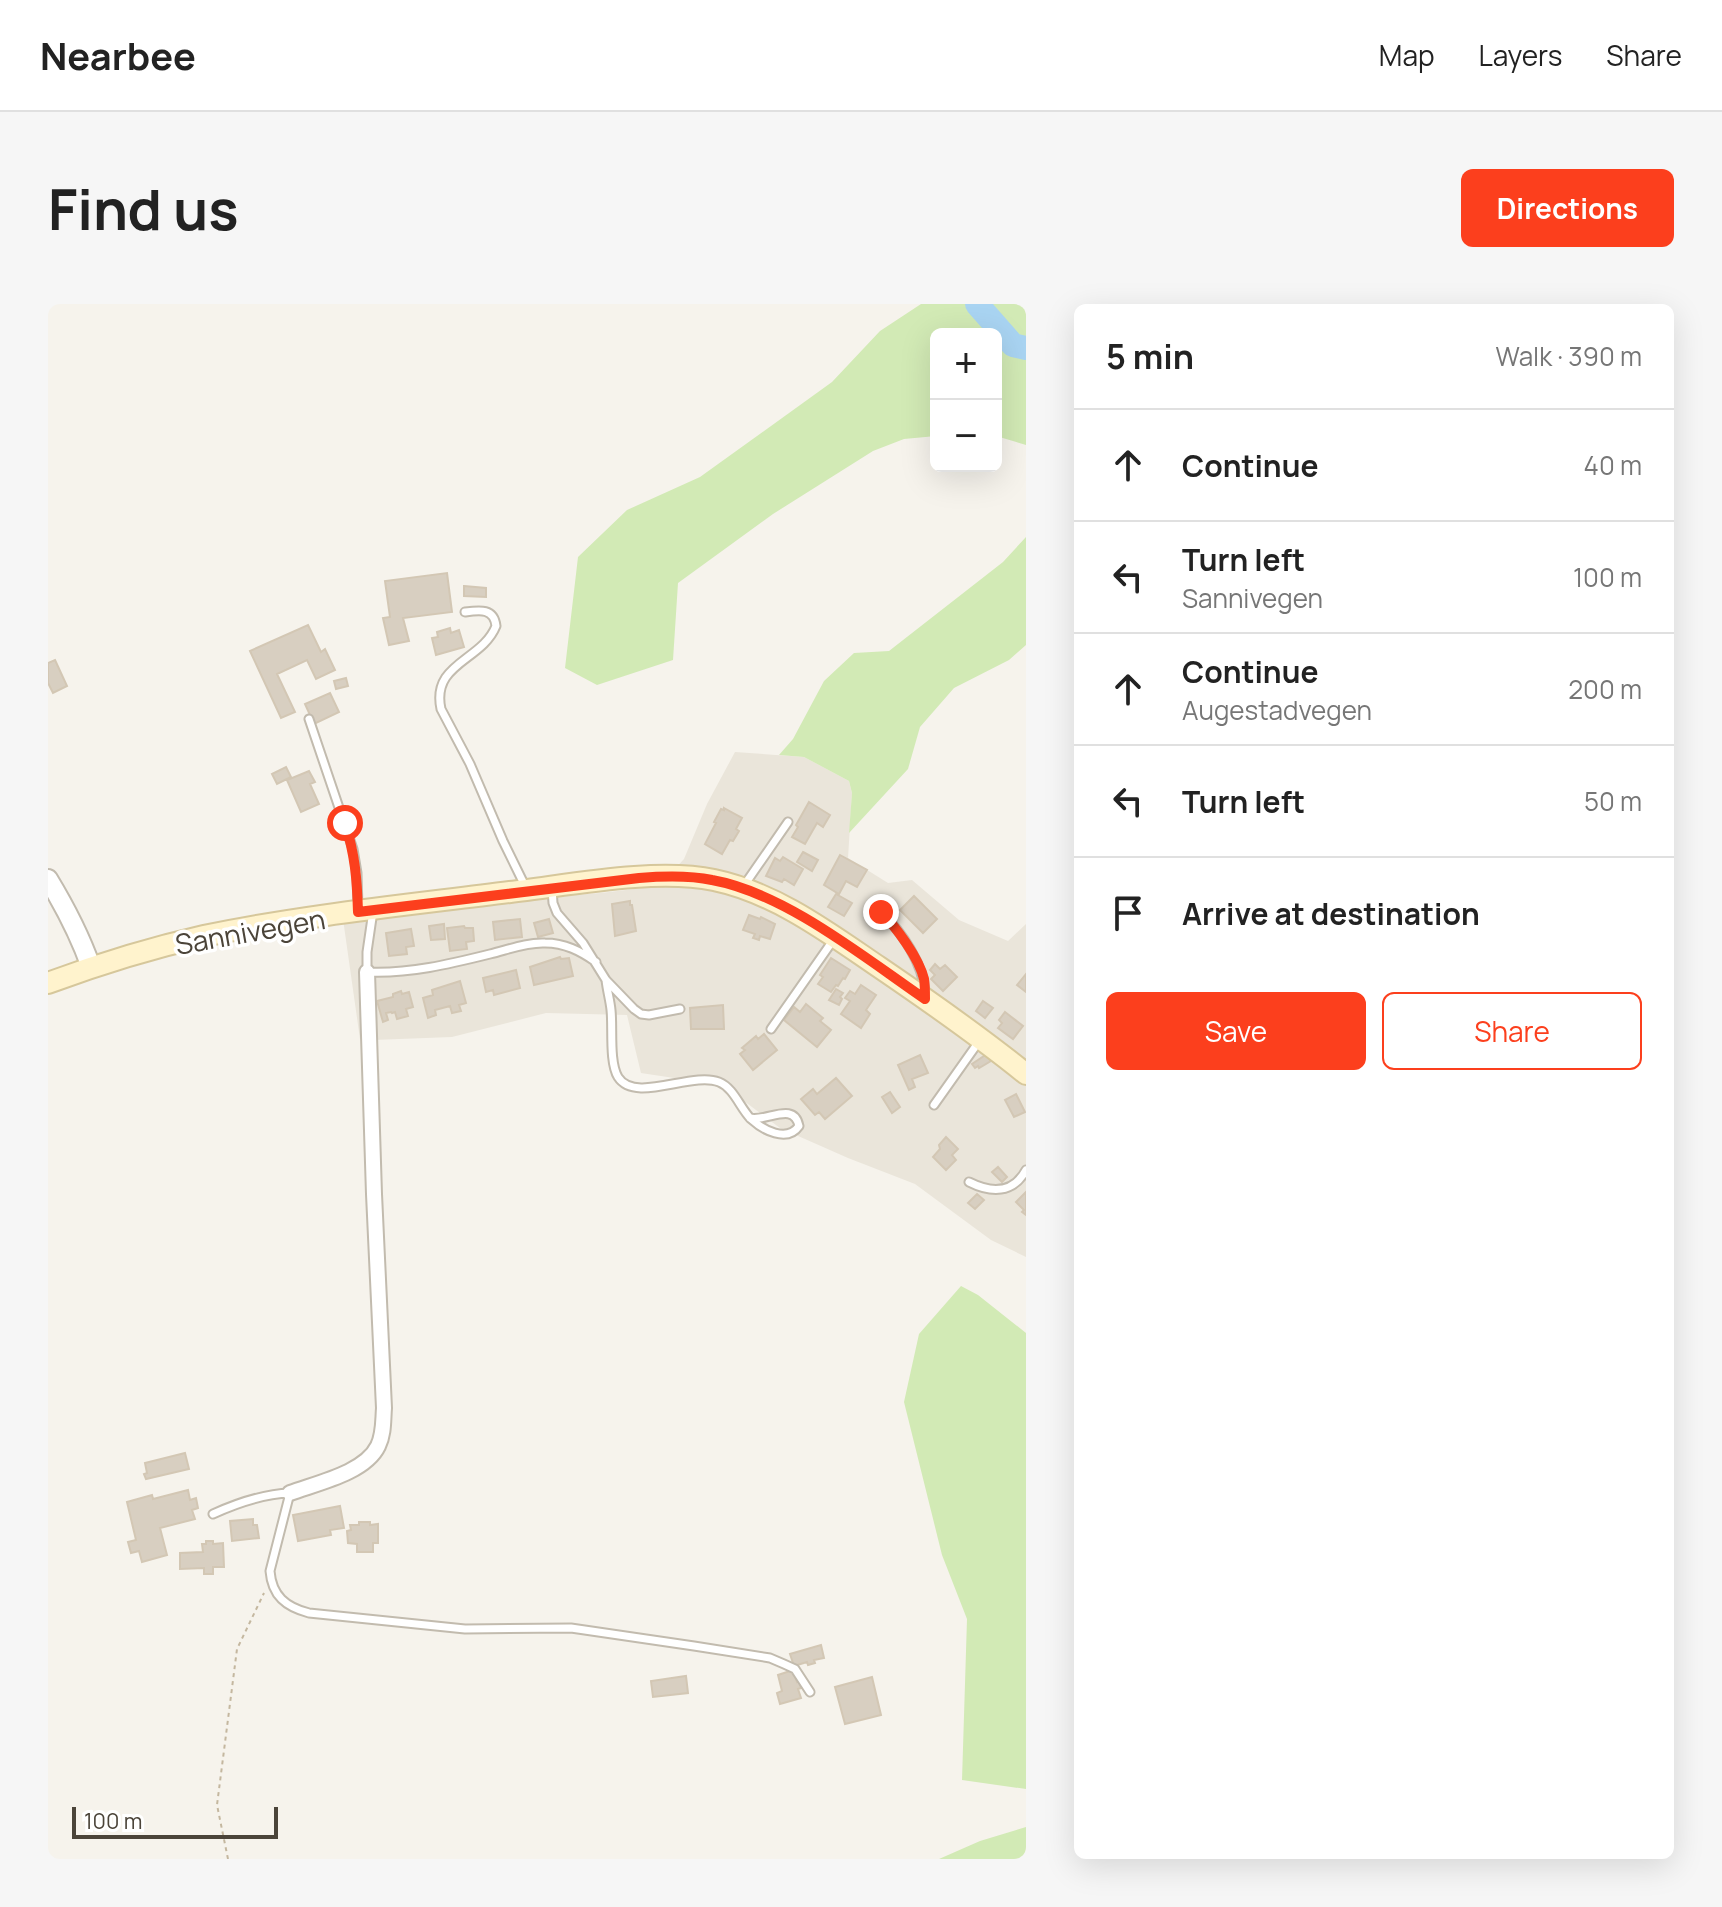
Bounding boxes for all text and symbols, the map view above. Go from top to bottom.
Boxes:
text: Nearbee [40,29,196,81]
text: Map [1379,36,1435,74]
text: Layers [1479,36,1562,74]
text: Share [1606,36,1682,74]
button: Directions [1461,169,1674,247]
text: Find us [48,170,239,247]
map controls [930,328,1002,472]
button: + [930,328,1002,400]
text: 5 min [1106,333,1194,379]
text: Walk · 390 m [1496,338,1642,374]
button: − [930,400,1002,472]
icon: ahead [1106,443,1150,487]
text: Continue [1182,445,1318,486]
text: 40 m [1584,447,1642,483]
text: Turn left [1182,539,1305,580]
icon: left [1106,555,1150,599]
text: 100 m [1573,559,1642,595]
text: Sannivegen [1182,580,1323,616]
text: Continue [1182,651,1318,692]
icon: ahead [1106,667,1150,711]
text: 200 m [1568,671,1642,707]
text: Augestadvegen [1182,692,1372,728]
icon: left [1106,779,1150,823]
text: Turn left [1182,781,1305,822]
text: 50 m [1584,783,1642,819]
route start [327,805,363,841]
icon: arrive [1106,891,1150,935]
text: Arrive at destination [1182,893,1480,934]
route end [863,894,899,930]
street label: Sannivegen [172,899,328,963]
button: Save [1106,992,1366,1070]
button: Share [1382,992,1642,1070]
scale bar [72,1803,278,1839]
text: 100 m [84,1806,142,1836]

